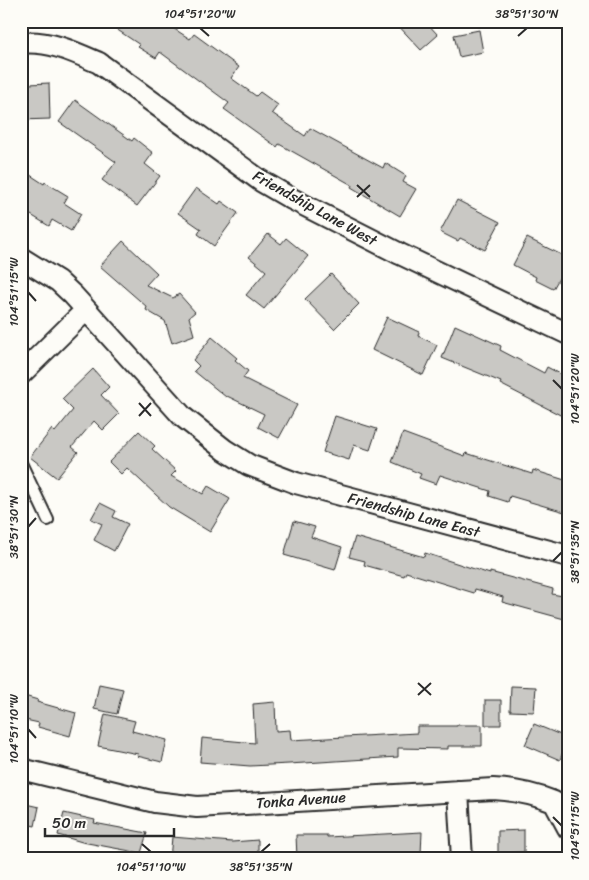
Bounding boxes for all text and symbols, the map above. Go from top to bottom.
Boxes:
text: 104°51'20"W [164,3,236,25]
text: 38°51'30"N [495,3,559,25]
street label: Friendship Lane West [248,163,383,254]
text: 104°51'15"W [3,257,25,327]
text: 104°51'20"W [564,353,586,425]
street label: Friendship Lane East [345,485,484,545]
text: 38°51'30"N [3,495,25,559]
text: 38°51'35"N [564,520,586,584]
text: 104°51'10"W [3,694,25,764]
street label: Tonka Avenue [255,784,347,816]
text: 104°51'15"W [564,791,586,861]
scale bar [45,805,174,837]
text: 50 m [52,810,87,836]
text: 104°51'10"W [116,856,186,878]
text: 38°51'35"N [229,856,293,878]

